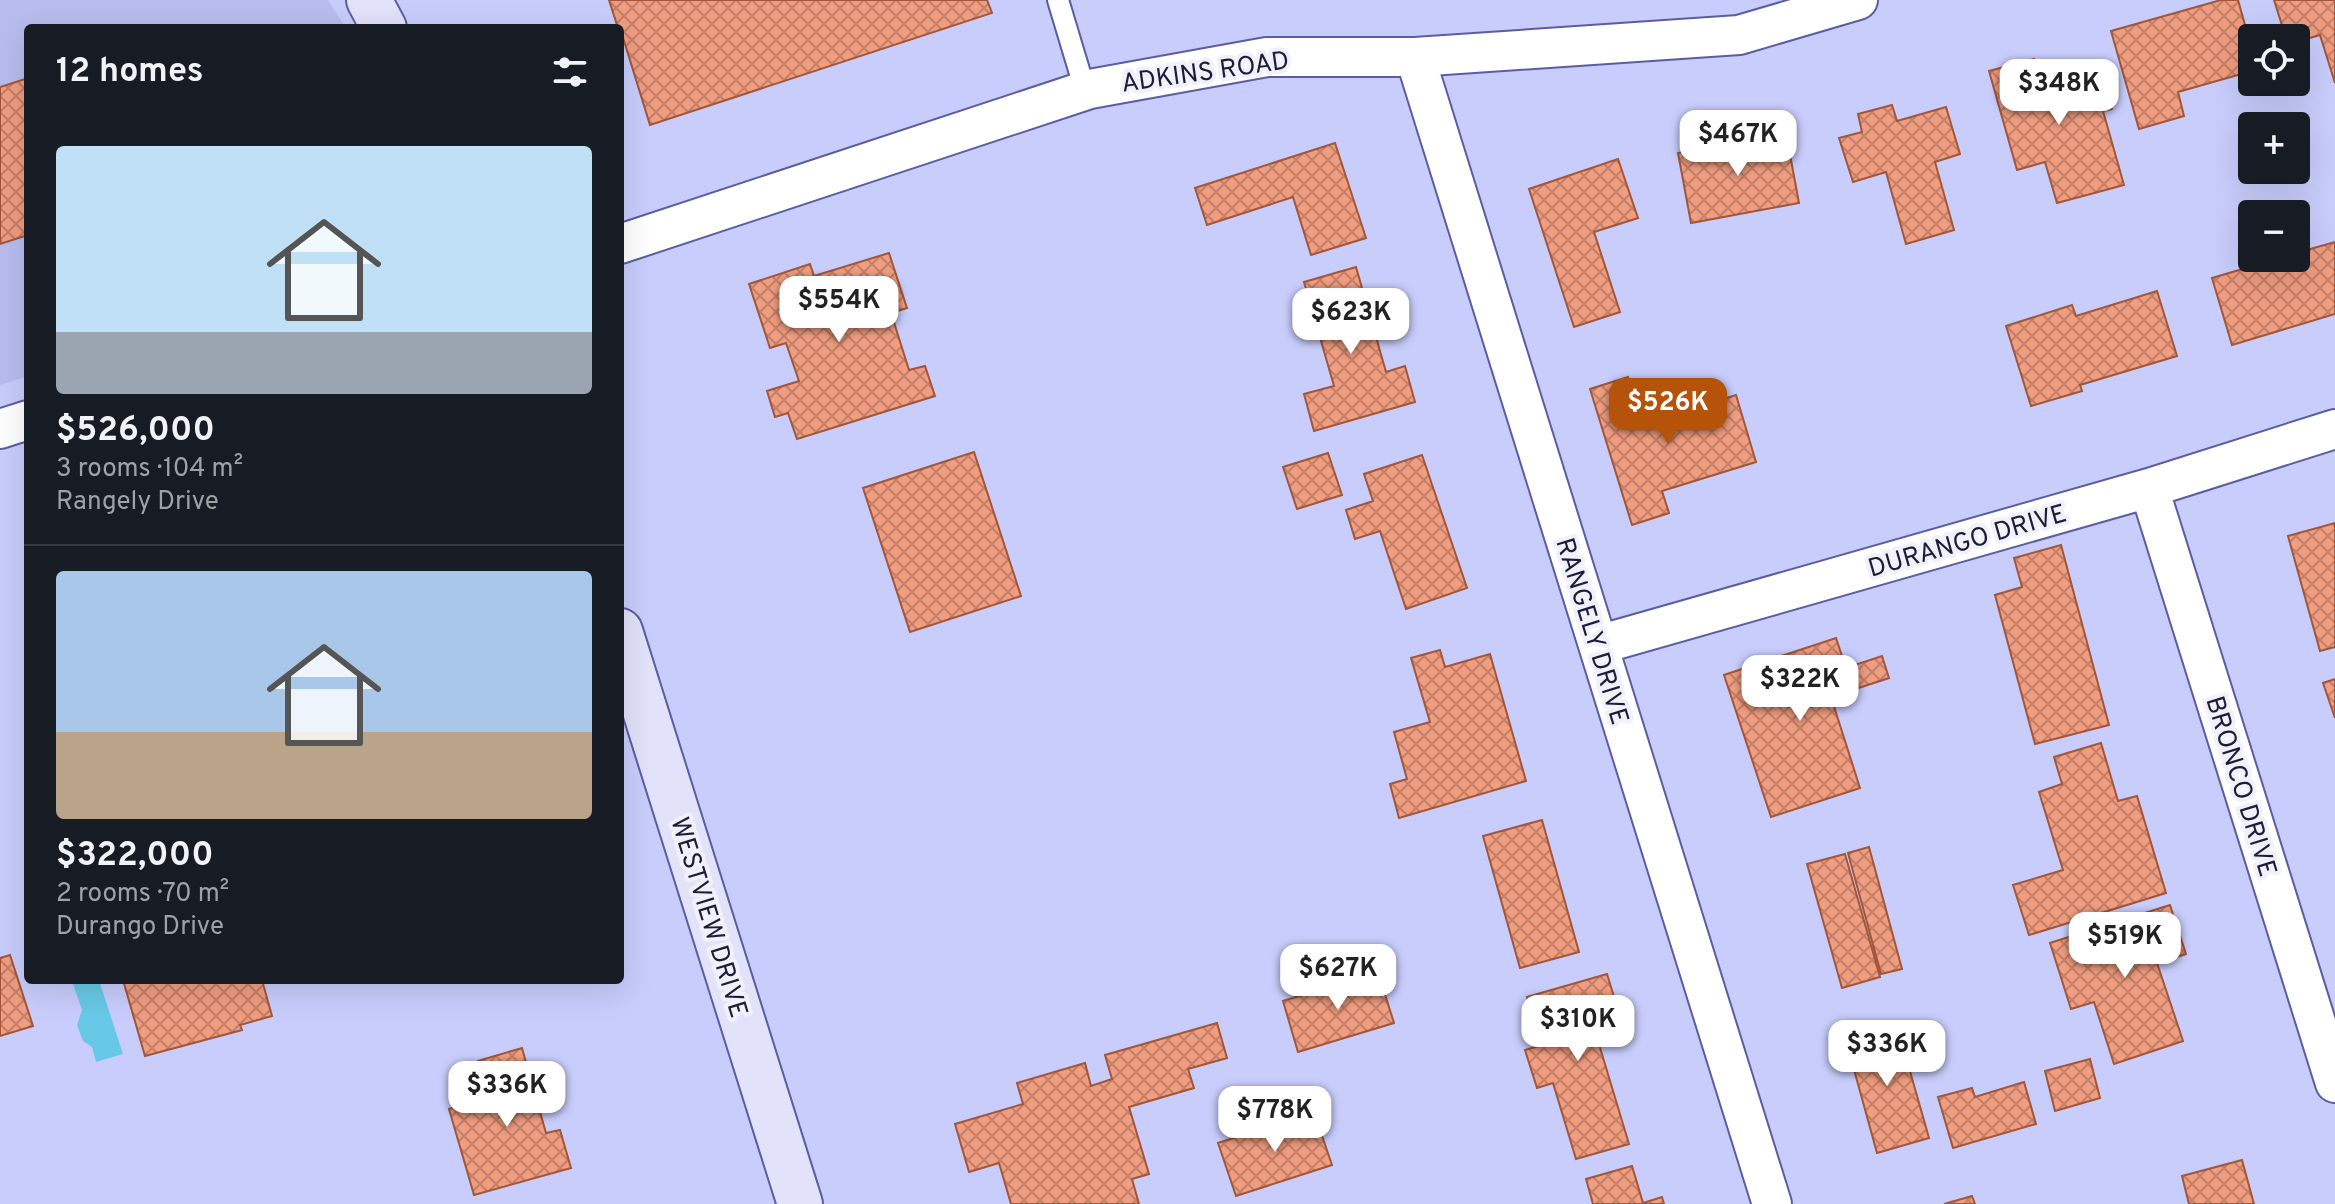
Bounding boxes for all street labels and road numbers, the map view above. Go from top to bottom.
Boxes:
street label: ADKINS ROAD [1119,45,1291,102]
street label: DURANGO DRIVE [1865,498,2071,587]
street label: RANGELY DRIVE [1547,534,1635,729]
street label: BRONCO DRIVE [2196,692,2283,881]
street label: WESTVIEW DRIVE [661,813,754,1022]

